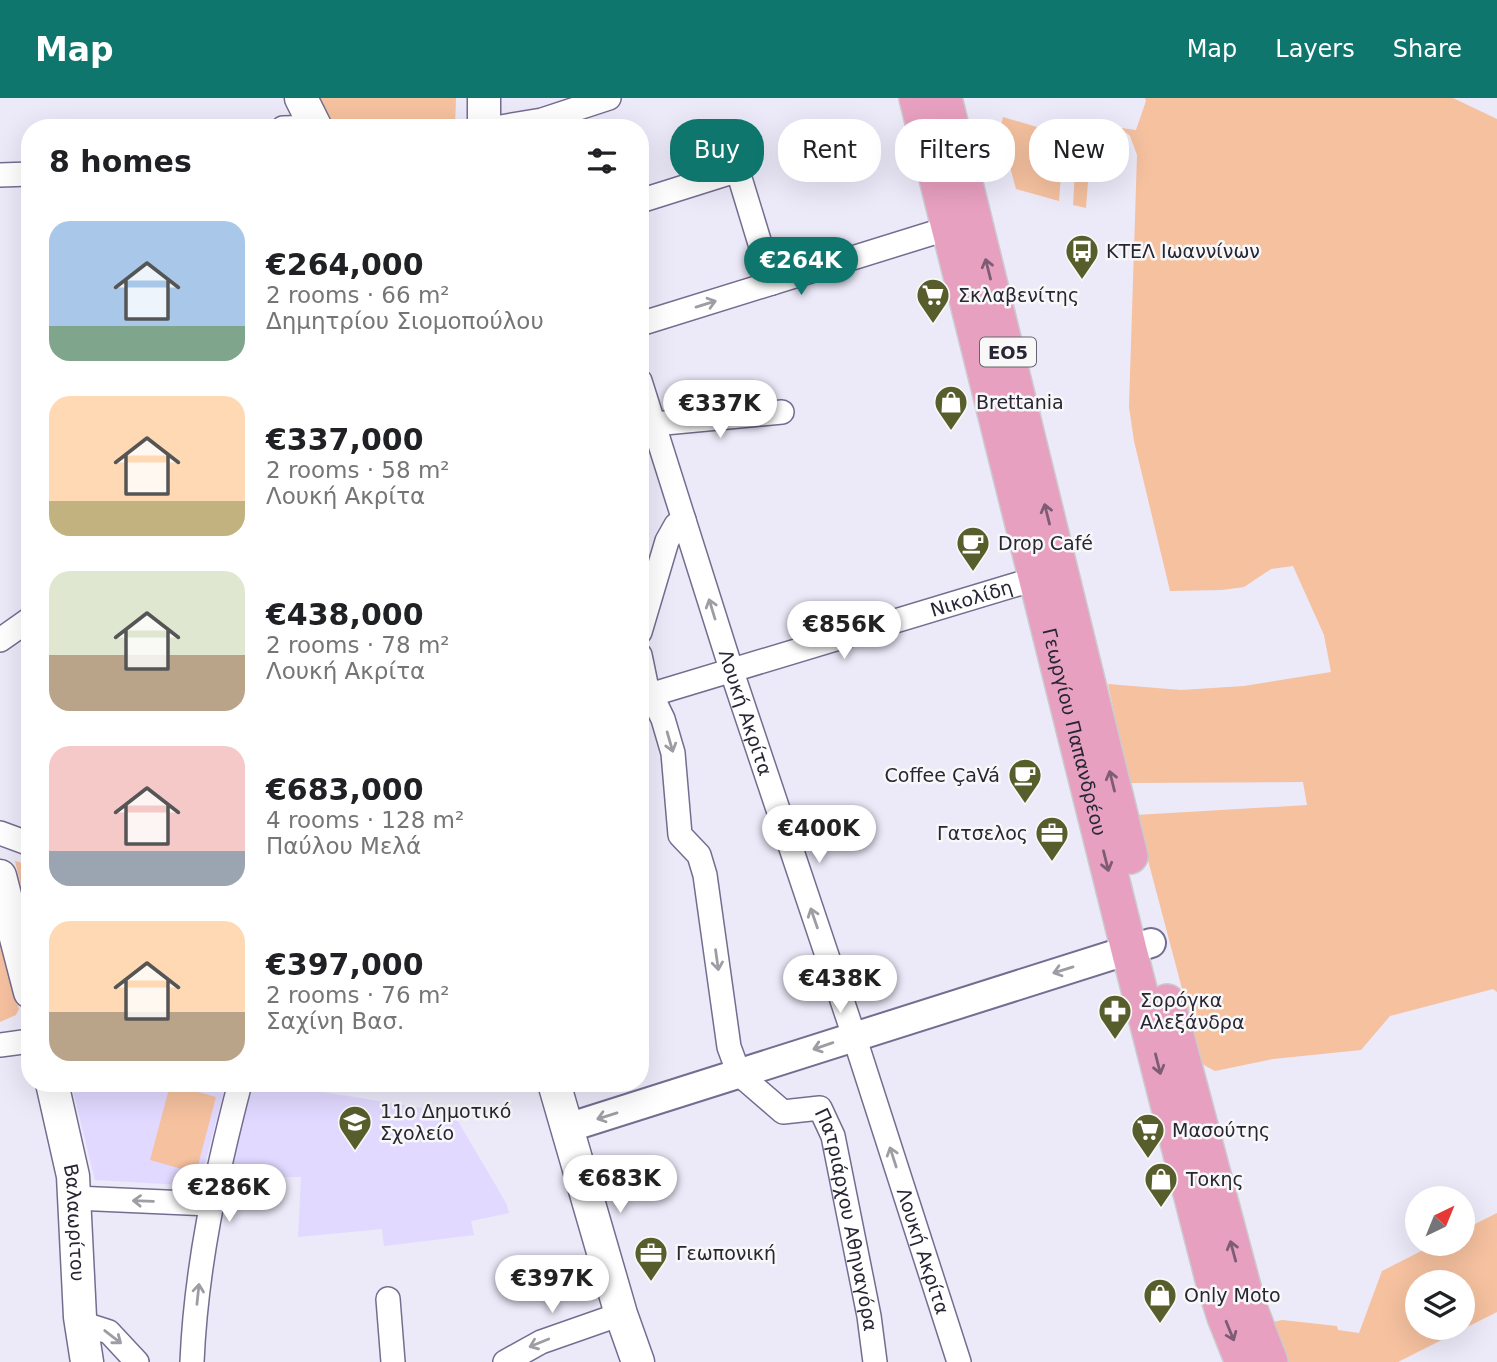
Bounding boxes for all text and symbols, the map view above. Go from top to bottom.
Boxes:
text: Map [35,30,114,69]
text: Map [1187,35,1237,63]
text: Layers [1275,35,1355,63]
text: Share [1393,35,1462,63]
chip: Buy [670,119,764,182]
chip: Rent [778,119,881,182]
chip: Filters [895,119,1015,182]
chip: New [1029,119,1129,182]
icon: filters [583,142,621,180]
text: 8 homes [49,144,192,179]
bus stop icon: ΚΤΕΛ Ιωαννίνων [1063,232,1101,281]
pin: €264K [752,238,850,297]
place label: ΚΤΕΛ Ιωαννίνων [1106,240,1260,262]
text: €264,000 [266,247,424,282]
text: €264K [760,247,842,273]
icon: home [105,249,189,333]
one-way arrow [981,258,994,281]
supermarket icon: Σκλαβενίτης [914,276,952,325]
text: 2 rooms · 66 m² [266,282,450,308]
place label: Σκλαβενίτης [958,284,1079,306]
one-way arrow [694,296,716,309]
text: Δημητρίου Σιομοπούλου [266,308,544,334]
road number: ΕΟ5 [980,338,1036,366]
pin: €337K [671,380,769,440]
shop icon: Brettania [932,383,970,432]
text: €337K [679,390,761,416]
place label: Brettania [976,391,1064,413]
text: €337,000 [266,422,424,457]
icon: home [105,424,189,508]
text: 2 rooms · 58 m² [266,457,450,483]
text: Λουκή Ακρίτα [266,483,425,509]
one-way arrow [1040,503,1053,526]
cafe icon: Drop Café [954,524,992,573]
place label: Drop Café [998,532,1093,554]
street label: Νικολίδη [927,575,1015,621]
text: €438,000 [266,597,424,632]
one-way arrow [705,598,718,620]
icon: home [105,599,189,683]
pin: €856K [795,602,893,661]
text: €856K [803,611,885,637]
street label: Γεωργίου Παπανδρέου [1038,626,1111,838]
text: 2 rooms · 78 m² [266,632,450,658]
street label: Λουκή Ακρίτα [715,647,777,778]
text: Λουκή Ακρίτα [266,658,425,684]
one-way arrow [664,731,677,753]
cafe icon: Coffee ÇaVá [1006,756,1044,805]
place label: Coffee ÇaVá [885,764,1000,786]
one-way arrow [1105,770,1118,793]
text: €683,000 [266,772,424,807]
icon: home [105,774,189,858]
pin: €400K [770,806,868,865]
text: 4 rooms · 128 m² [266,807,464,833]
office icon: Γατσελος [1033,814,1071,863]
text: €400K [778,815,860,841]
place label: Γατσελος [937,822,1028,844]
text: Παύλου Μελά [266,833,421,859]
one-way arrow [1100,849,1113,872]
one-way arrow [807,907,820,929]
text: €397,000 [266,947,424,982]
one-way arrow [711,948,724,971]
icon: home [105,949,189,1033]
pin: €438K [791,956,889,1015]
text: €438K [799,965,881,991]
one-way arrow [1053,965,1075,978]
text: 2 rooms · 76 m² [266,982,450,1008]
place label: Σορόγκα Αλεξάνδρα [1140,989,1244,1033]
pharmacy icon: Σορόγκα Αλεξάνδρα [1096,992,1134,1041]
text: Σαχίνη Βασ. [266,1008,404,1034]
one-way arrow [812,1040,834,1053]
one-way arrow [1152,1052,1165,1075]
place label: 11ο Δημοτικό Σχολείο [380,1100,511,1144]
school or university icon: 11ο Δημοτικό Σχολείο [336,1103,374,1152]
street label: Πατριάρχου Αθηναγόρα [811,1105,882,1332]
one-way arrow [596,1111,618,1123]
supermarket icon: Μασούτης [1129,1111,1167,1160]
place label: Μασούτης [1172,1119,1270,1141]
one-way arrow [886,1147,898,1169]
pin: €683K [571,1156,669,1215]
shop icon: Τοκης [1142,1160,1180,1209]
street label: Βαλαωρίτου [60,1162,89,1282]
pin: €286K [180,1164,278,1224]
text: €683K [579,1165,661,1191]
place label: Τοκης [1185,1168,1244,1190]
text: €286K [188,1174,270,1200]
street label: Λουκή Ακρίτα [893,1185,954,1317]
north arrow [1405,1186,1475,1256]
map controls [1405,1186,1475,1340]
one-way arrow [132,1195,155,1208]
office icon: Γεωπονική [632,1234,670,1283]
one-way arrow [1226,1240,1239,1263]
place label: Γεωπονική [676,1242,776,1264]
pin: €397K [503,1256,601,1315]
text: €397K [511,1265,593,1291]
button: layers [1405,1270,1475,1340]
shop icon: Only Moto [1141,1276,1179,1325]
one-way arrow [191,1283,204,1306]
place label: Only Moto [1184,1284,1281,1306]
one-way arrow [1225,1319,1238,1341]
one-way arrow [103,1330,121,1345]
one-way arrow [528,1338,550,1351]

